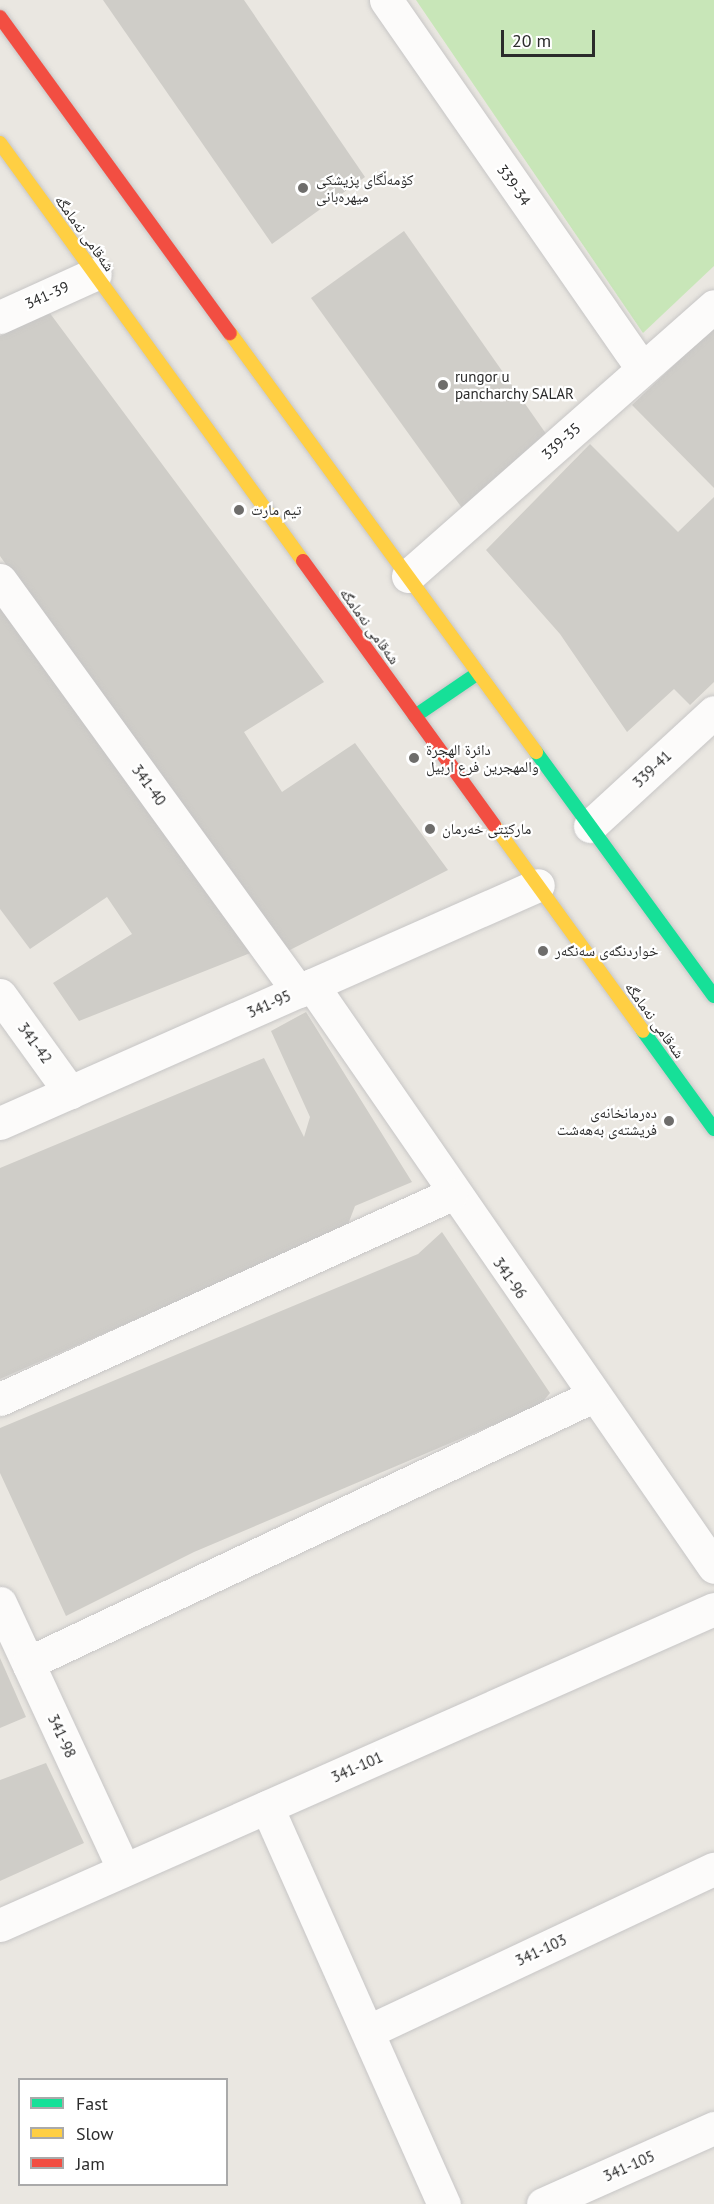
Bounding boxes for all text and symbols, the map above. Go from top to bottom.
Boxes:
scale bar [504,18,598,56]
text: 20 m [512,29,551,52]
street label: 339-34 [493,161,535,209]
place label: کۆمەڵگای پزیشکی میهرەبانی [316,170,413,205]
marker: کۆمەڵگای پزیشکی میهرەبانی [294,179,312,197]
street label: شەقامی نەمامگە [51,191,119,275]
street label: 341-39 [22,277,72,313]
place label: rungor u pancharchy SALAR [455,367,575,402]
marker: rungor u pancharchy SALAR [436,378,450,392]
street label: 339-35 [538,419,584,463]
place label: تیم مارت [251,501,301,519]
marker: تیم مارت [232,503,246,517]
street label: شەقامی نەمامگە [336,584,404,668]
place label: دائرة الهجرة والمهجرين فرع اربيل [426,740,539,775]
street label: 339-41 [629,747,675,791]
marker: دائرة الهجرة والمهجرين فرع اربيل [407,751,421,765]
street label: 341-40 [128,761,170,809]
place label: مارکێتی خەرمان [442,820,531,838]
marker: مارکێتی خەرمان [423,822,437,836]
place label: خواردنگەی سەنگەر [555,942,658,960]
marker: خواردنگەی سەنگەر [536,944,550,958]
street label: شەقامی نەمامگە [621,978,689,1062]
street label: 341-95 [244,986,294,1022]
street label: 341-42 [14,1019,56,1067]
place label: دەرمانخانەی فریشتەی بەهەشت [557,1103,657,1138]
marker: دەرمانخانەی فریشتەی بەهەشت [662,1114,676,1128]
street label: 341-96 [489,1254,531,1302]
street label: 341-98 [44,1711,80,1761]
street label: 341-101 [328,1748,386,1786]
street label: 341-103 [513,1930,569,1970]
legend [18,2078,228,2186]
text: Fast [76,2092,108,2115]
text: Slow [76,2122,114,2145]
street label: 341-105 [600,2147,658,2185]
text: Jam [76,2152,105,2175]

